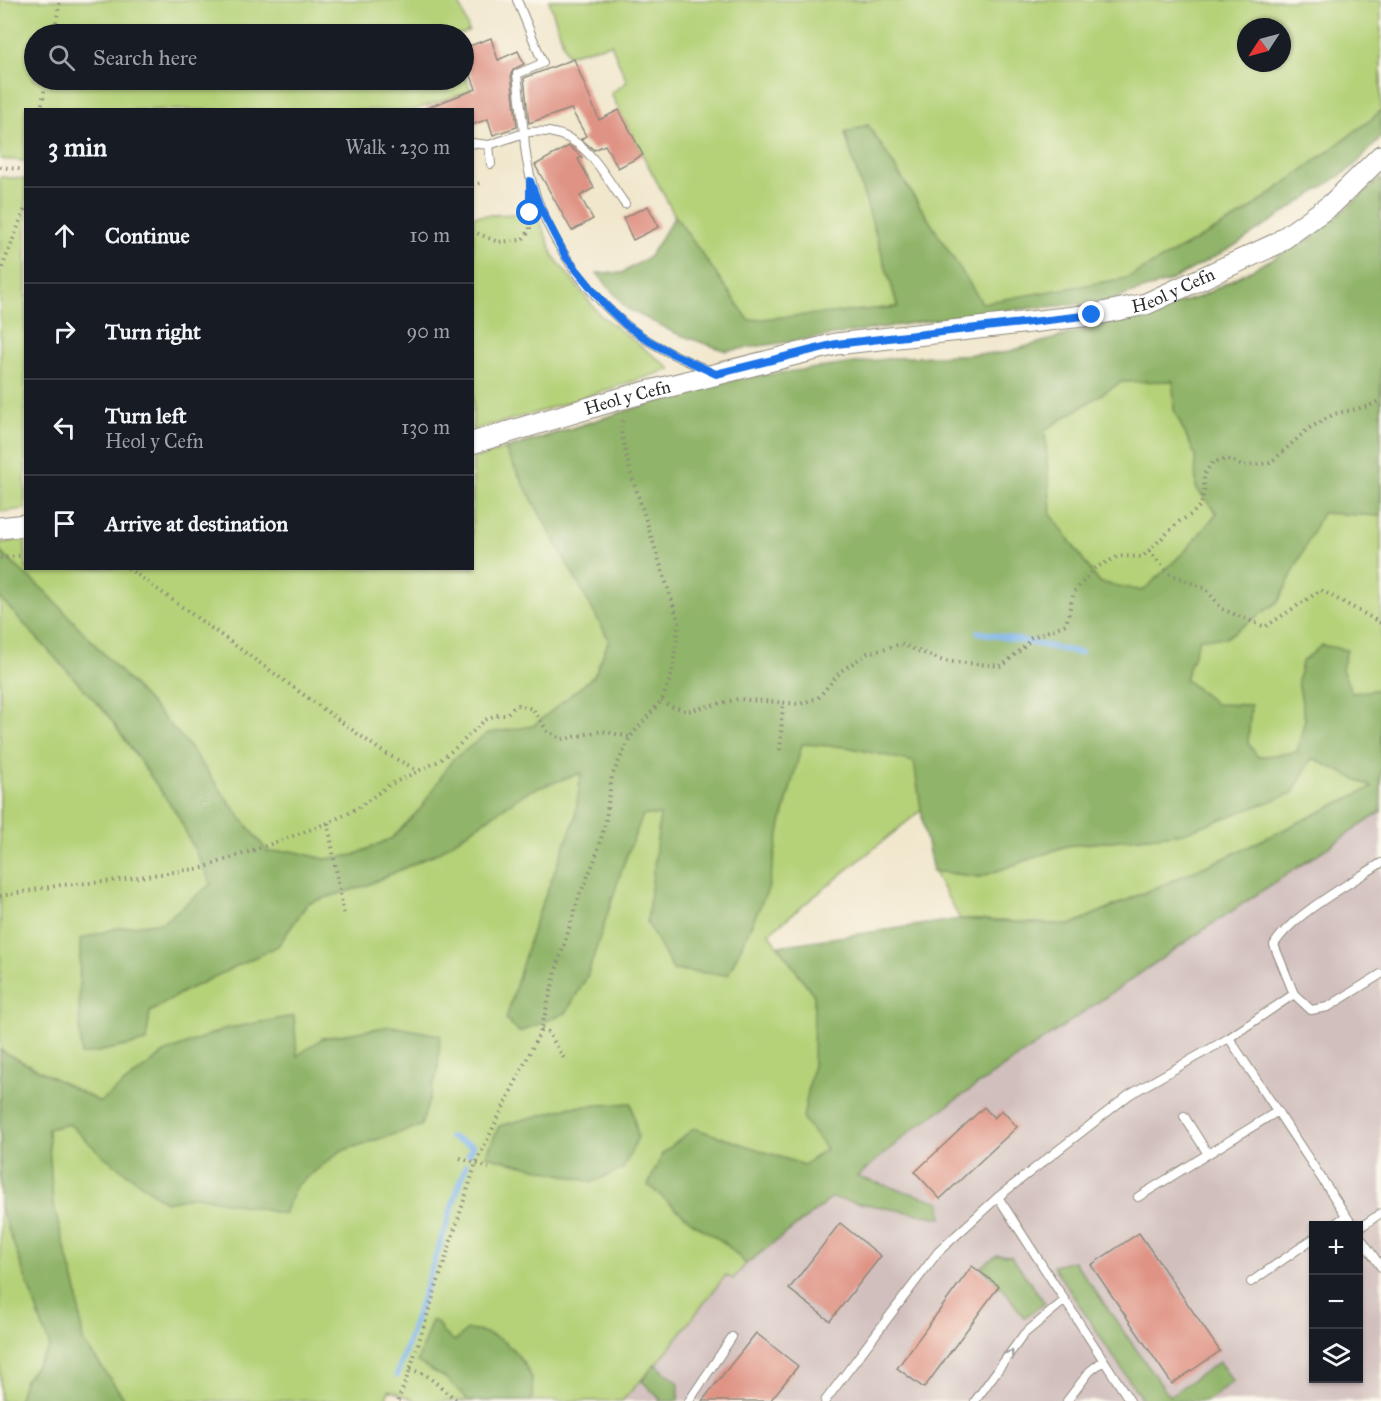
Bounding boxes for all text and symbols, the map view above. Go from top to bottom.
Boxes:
north arrow [1237,18,1291,72]
search box [24,24,474,90]
icon: search [45,41,78,74]
text: Search here [93,44,197,71]
text: 3 min [48,131,107,163]
text: Walk · 230 m [345,135,450,159]
route start [516,199,542,225]
icon: ahead [48,219,81,252]
text: Continue [105,222,190,249]
text: 10 m [409,223,450,247]
street label: Heol y Cefn [1130,263,1218,318]
route end [1078,301,1104,327]
icon: right [48,315,81,348]
text: Turn right [105,318,201,345]
text: 90 m [407,319,450,343]
street label: Heol y Cefn [582,375,673,420]
text: Turn left [105,402,187,429]
icon: left [48,411,81,444]
text: 130 m [401,415,450,439]
text: Heol y Cefn [105,429,204,453]
icon: arrive [48,507,81,540]
text: Arrive at destination [105,510,288,537]
map controls [1309,1221,1363,1383]
button: + [1309,1221,1363,1275]
button: − [1309,1275,1363,1329]
button: layers [1309,1329,1363,1383]
one-way arrow [1002,1350,1013,1361]

